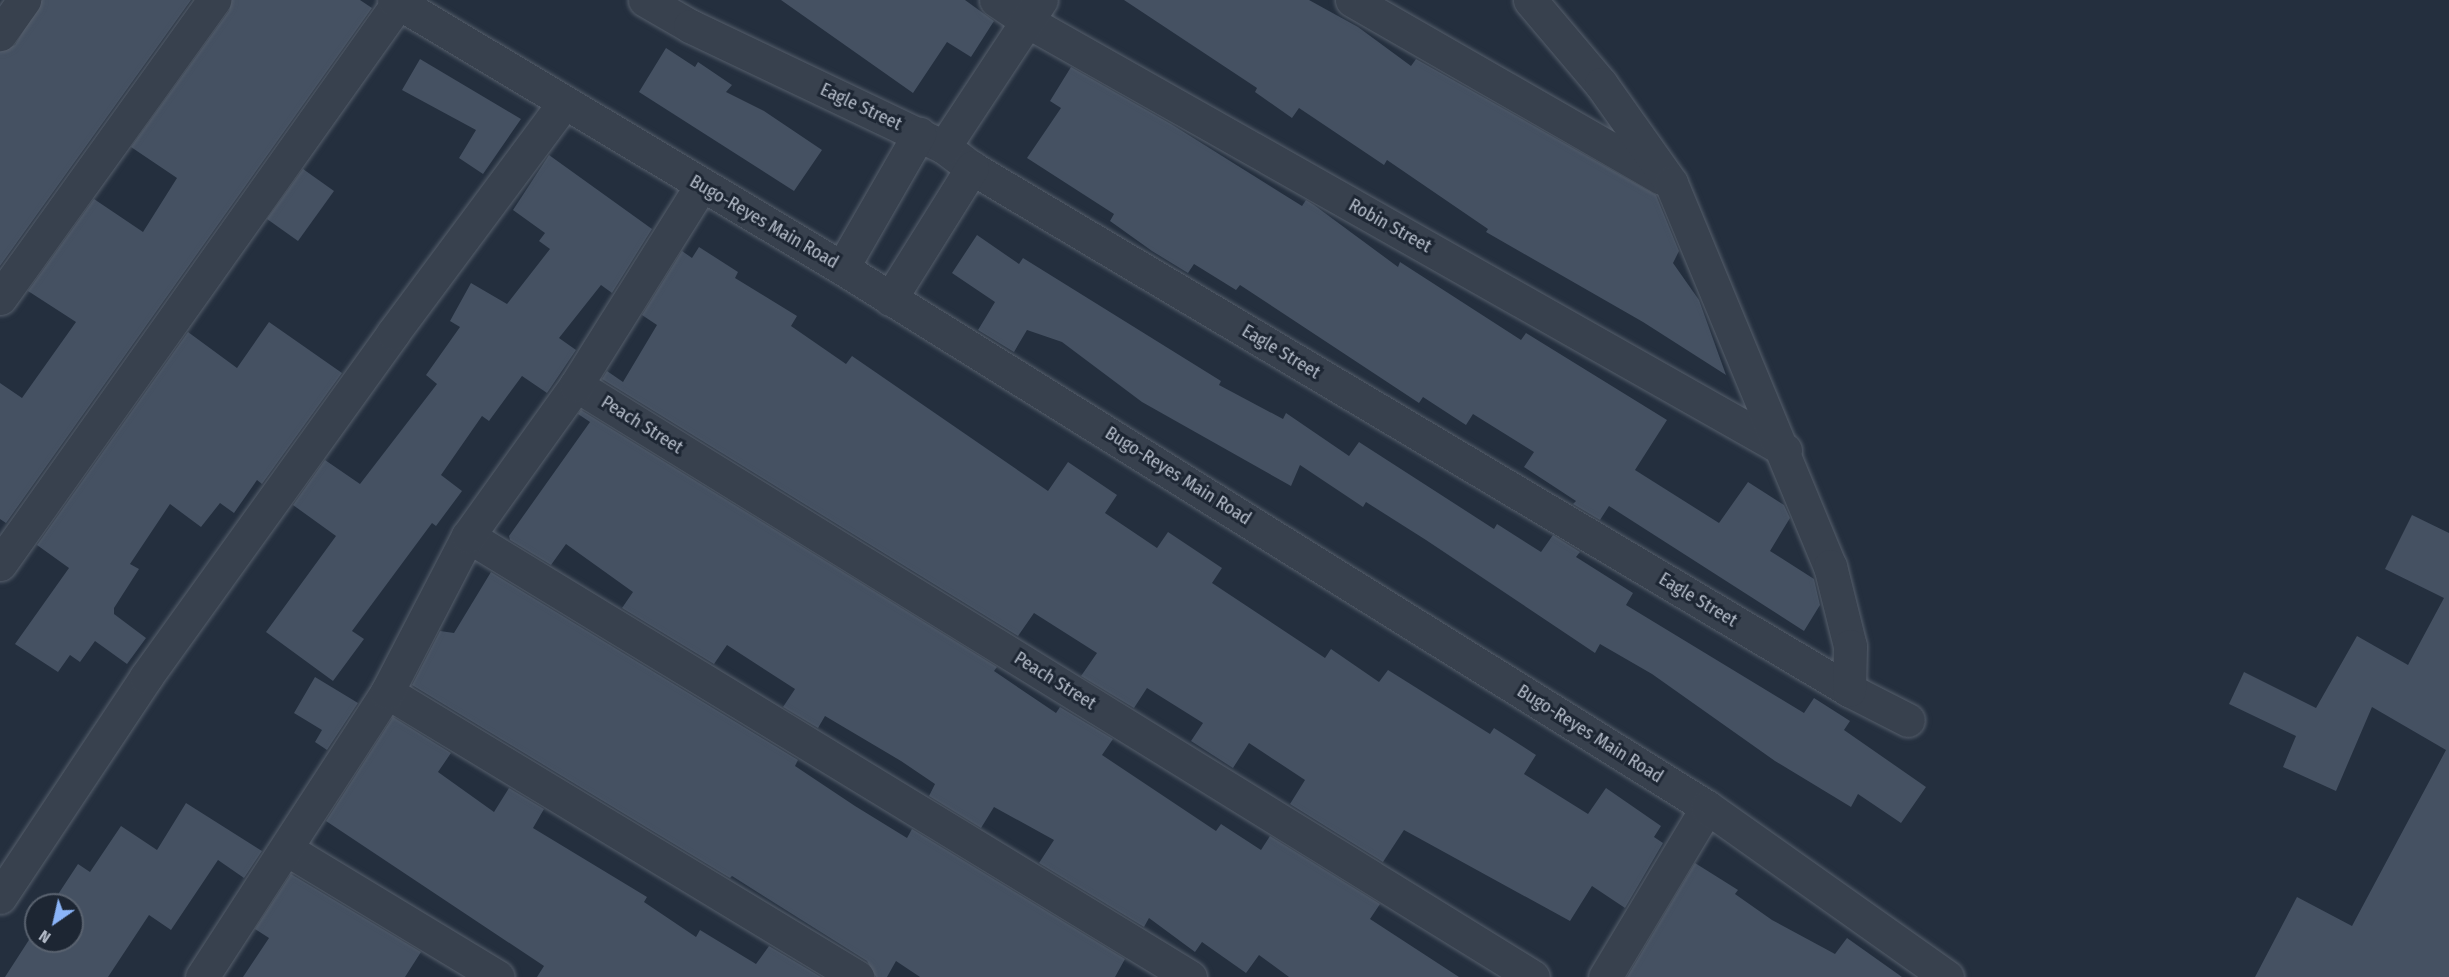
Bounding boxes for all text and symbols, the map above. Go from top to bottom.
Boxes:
street label: Eagle Street [817,79,905,135]
street label: Bugo-Reyes Main Road [686,171,842,273]
street label: Robin Street [1345,194,1435,258]
street label: Eagle Street [1238,320,1324,384]
street label: Peach Street [597,391,687,459]
street label: Bugo-Reyes Main Road [1101,422,1255,530]
street label: Eagle Street [1655,568,1741,632]
street label: Peach Street [1010,647,1100,715]
street label: Bugo-Reyes Main Road [1513,680,1667,788]
north arrow [24,893,84,953]
text: N [35,926,54,947]

